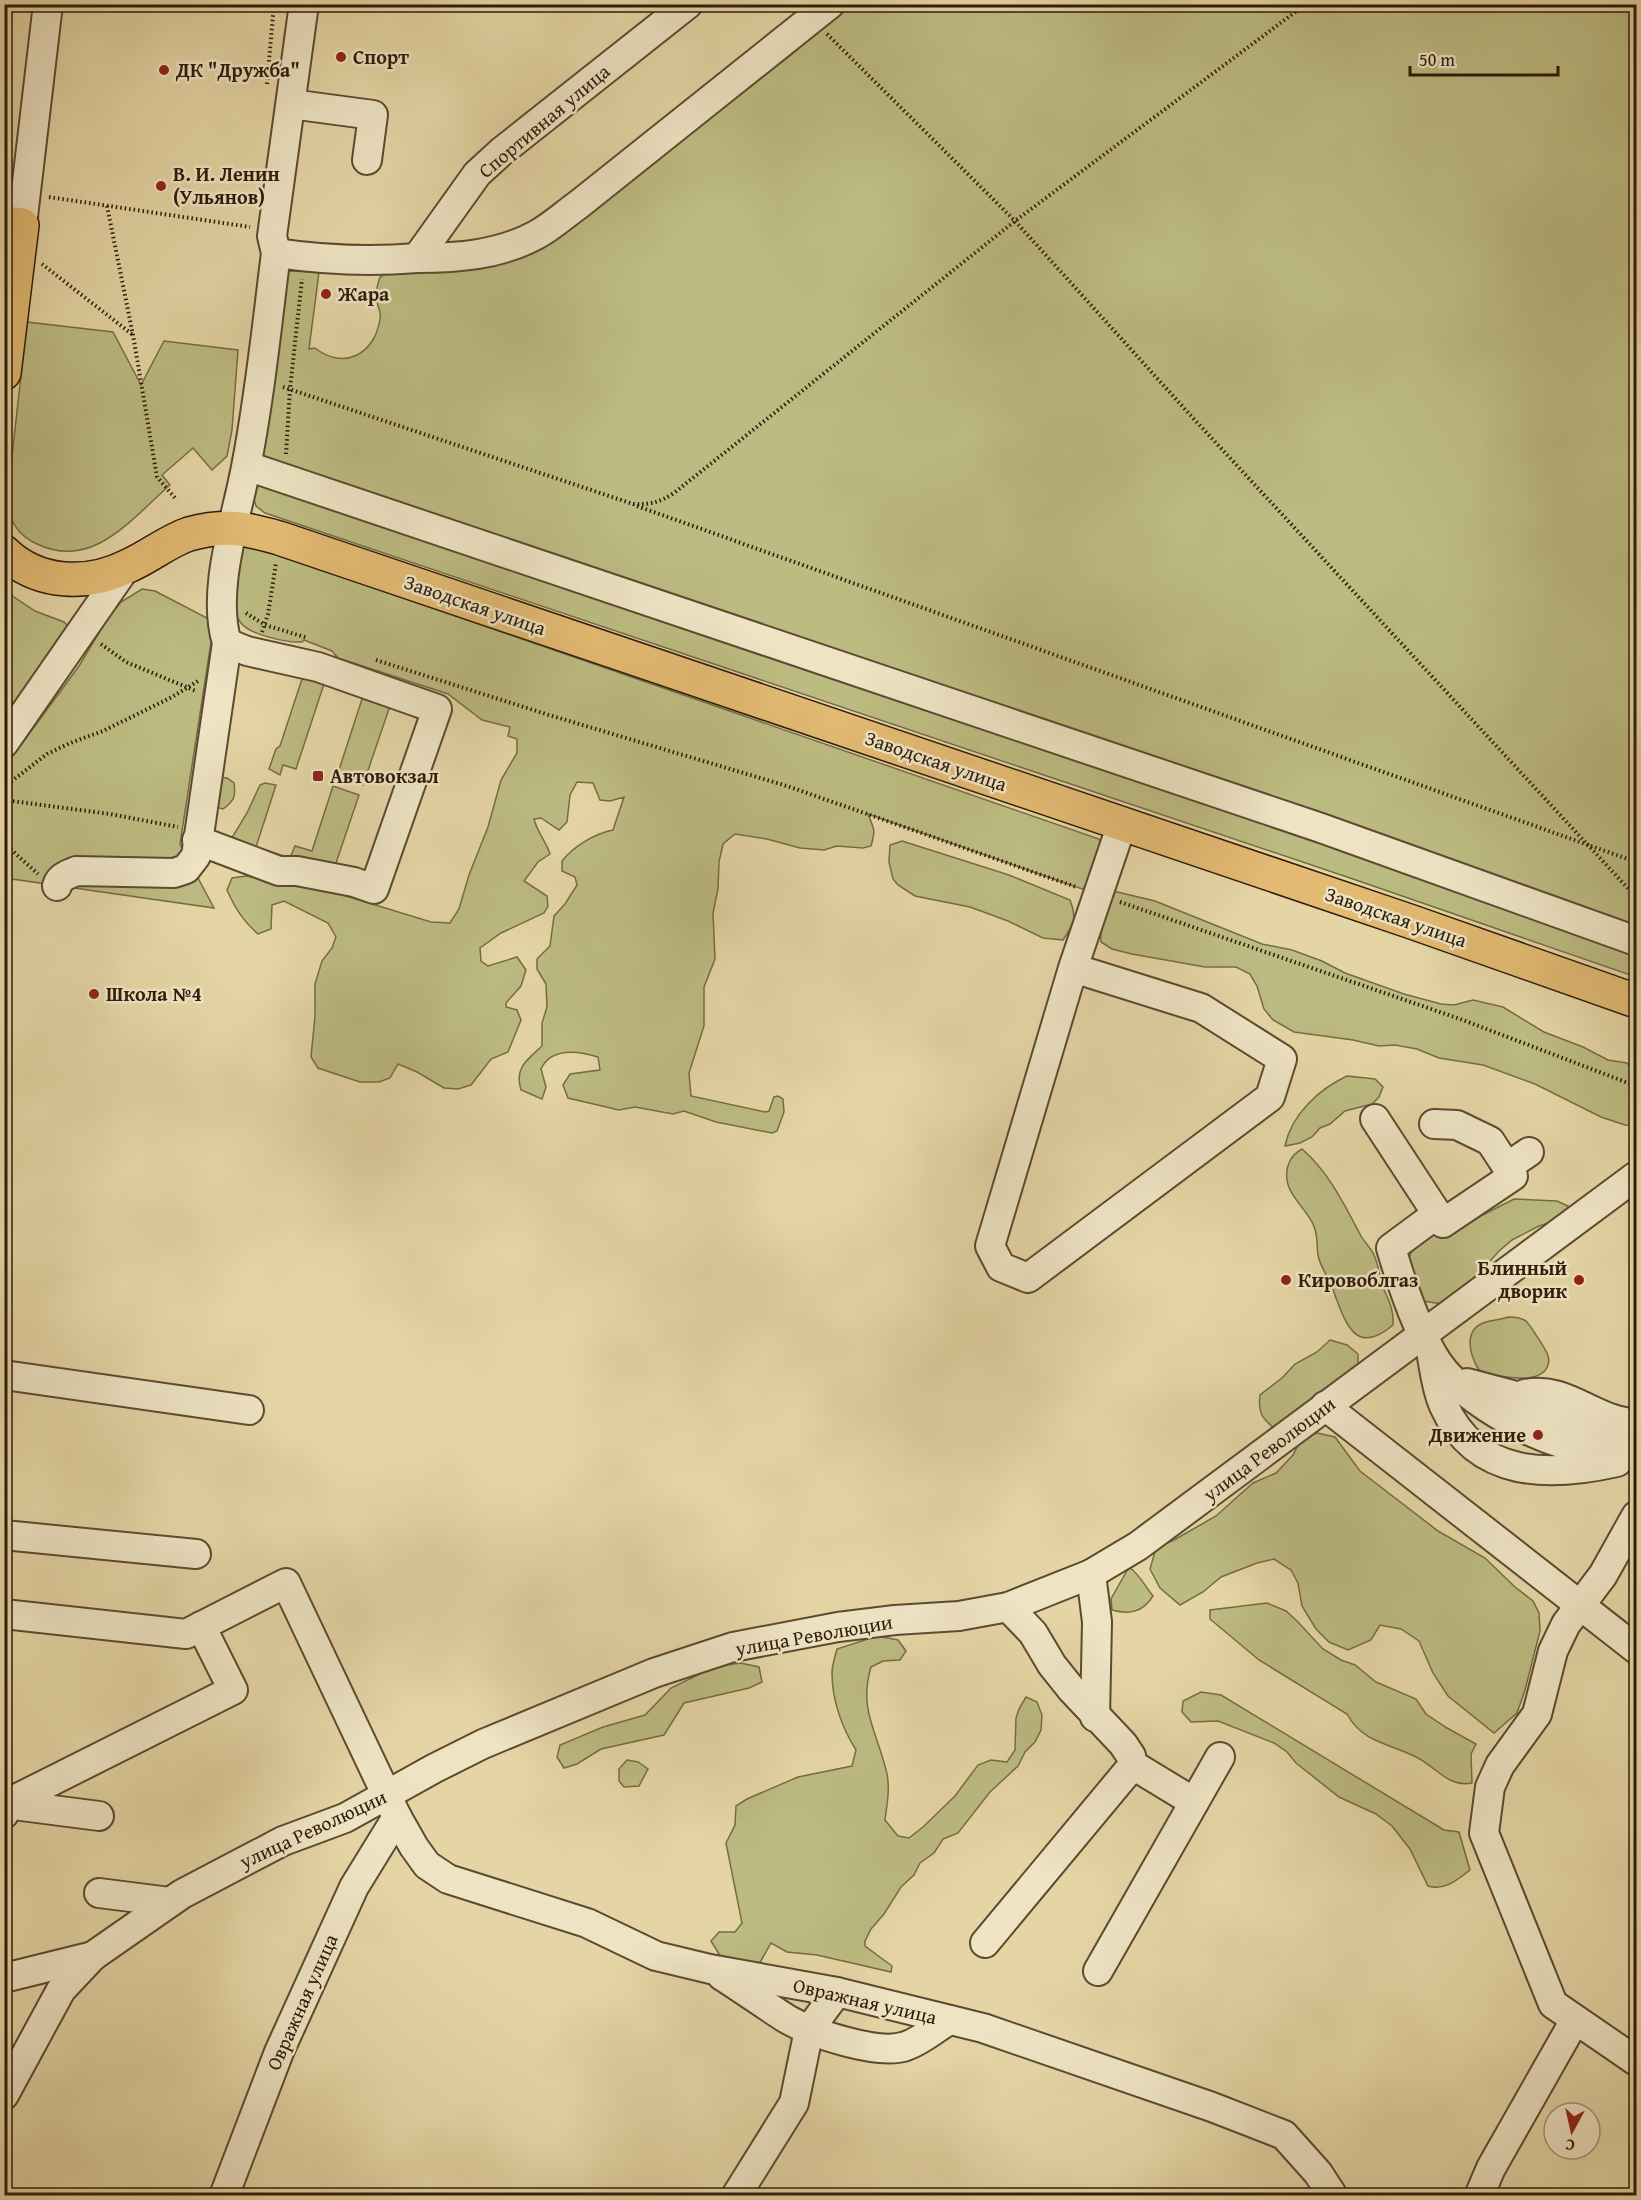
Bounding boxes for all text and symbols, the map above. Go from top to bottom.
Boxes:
scale bar [1410,39,1558,77]
place label: Спорт [353,42,409,71]
text: 50 m [1419,46,1455,73]
marker: Спорт [334,50,348,64]
place label: ДК "Дружба" [175,55,300,84]
street label: Спортивная улица [472,56,616,184]
marker: ДК "Дружба" [157,63,171,77]
place label: В. И. Ленин (Ульянов) [173,159,280,211]
marker: В. И. Ленин (Ульянов) [154,179,168,193]
place label: Жара [337,279,390,308]
marker: Жара [319,287,333,301]
street label: Заводская улица [400,567,550,642]
street label: Заводская улица [861,723,1011,798]
place label: Автовокзал [330,761,439,790]
marker: Автовокзал [311,769,325,783]
street label: Заводская улица [1321,879,1471,954]
place label: Школа №4 [106,979,202,1008]
marker: Школа №4 [87,987,101,1001]
place label: Блинный дворик [1478,1253,1568,1305]
place label: Кировоблгаз [1298,1265,1418,1294]
marker: Кировоблгаз [1279,1273,1293,1287]
marker: Блинный дворик [1572,1273,1586,1287]
street label: улица Революции [1196,1389,1341,1509]
place label: Движение [1428,1420,1526,1449]
marker: Движение [1531,1428,1545,1442]
street label: улица Революции [732,1606,895,1663]
street label: улица Революции [234,1782,391,1876]
street label: Овражная улица [259,1929,345,2075]
street label: Овражная улица [790,1970,940,2031]
north arrow [1542,2101,1602,2161]
text: С [1564,2133,1576,2158]

